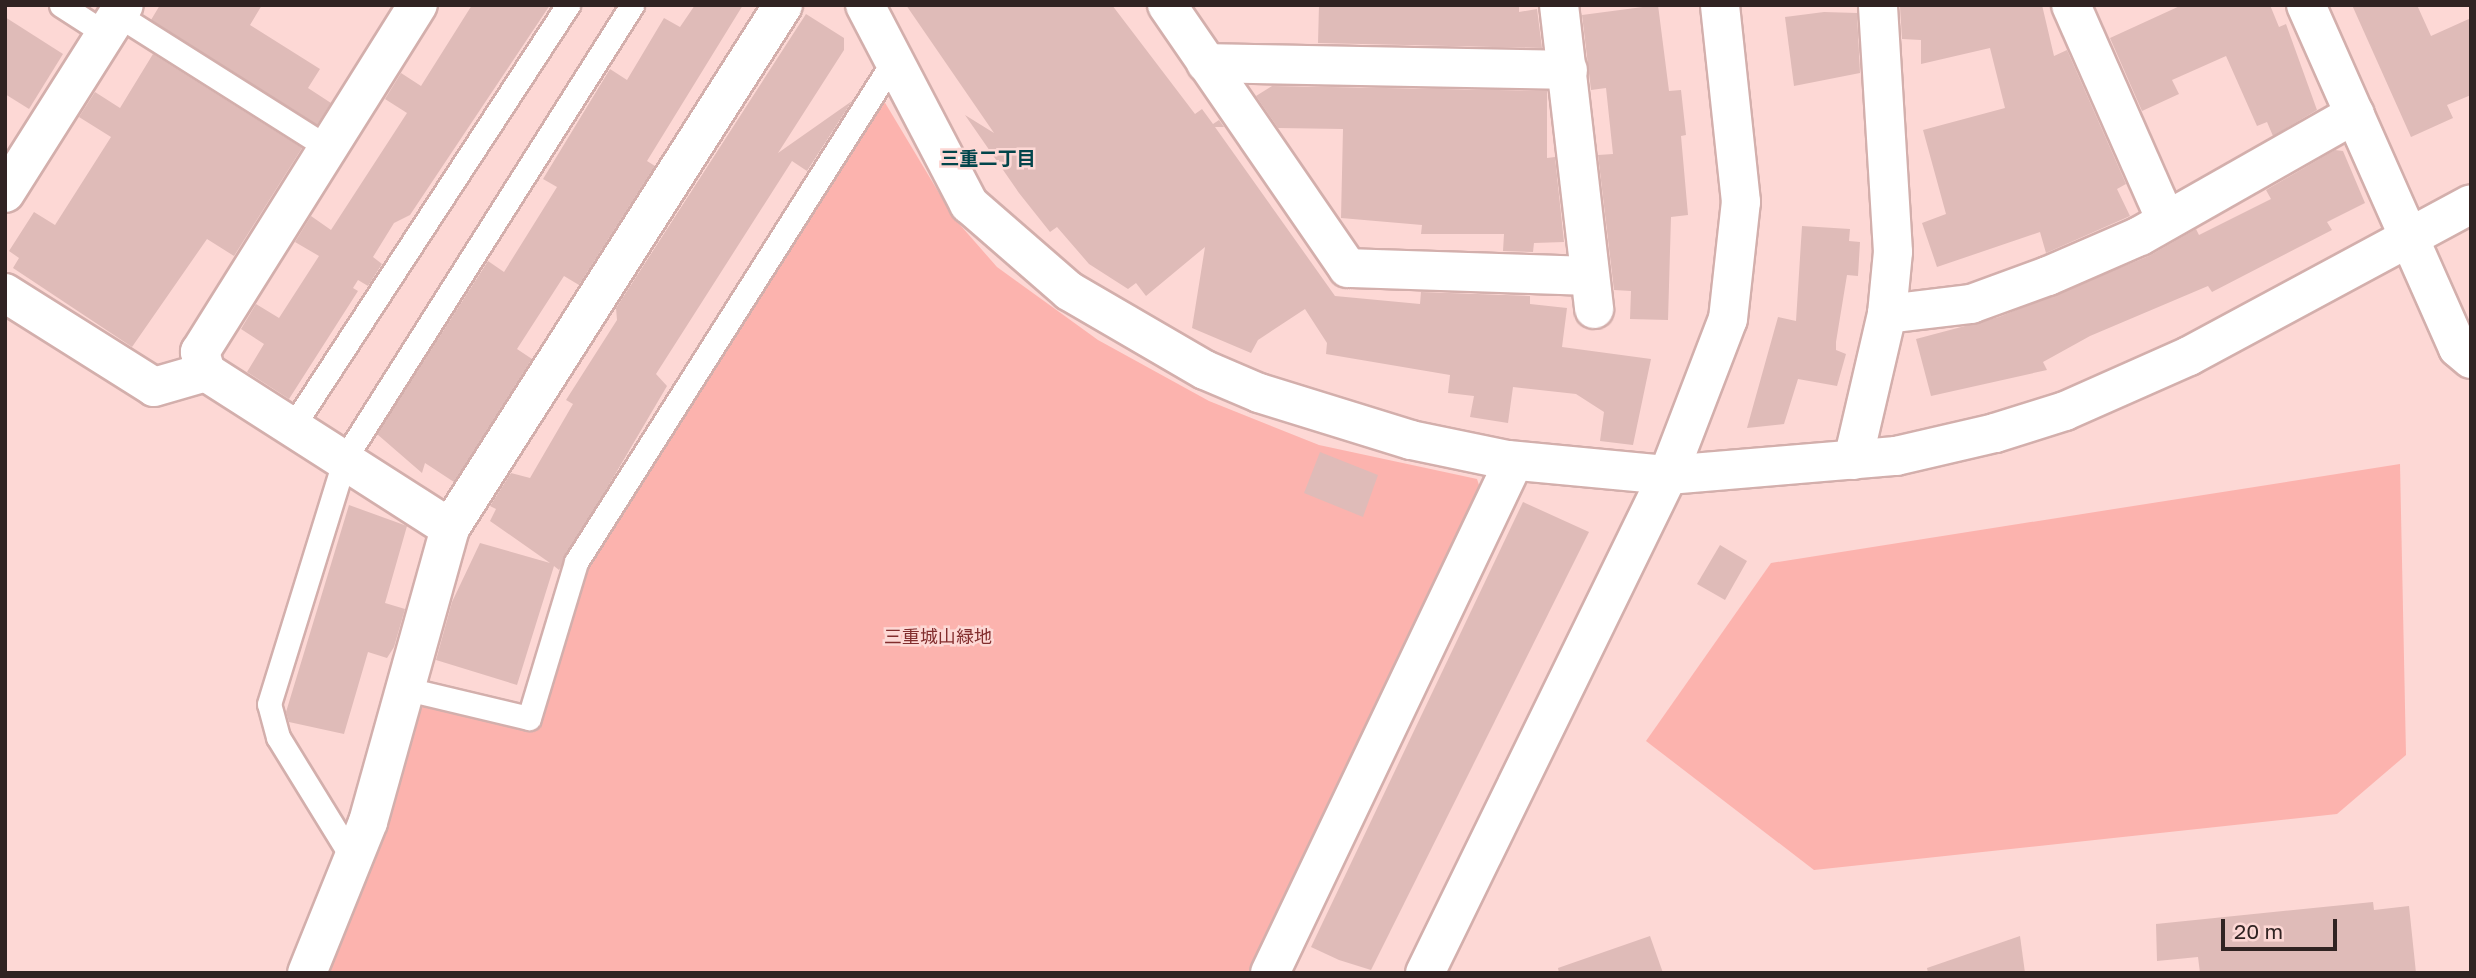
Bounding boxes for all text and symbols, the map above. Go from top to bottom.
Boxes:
district label: 三重二丁目 [941,147,1035,169]
park label: 三重城山緑地 [884,625,992,647]
scale bar [2224,904,2340,948]
text: 20 m [2234,918,2283,944]

